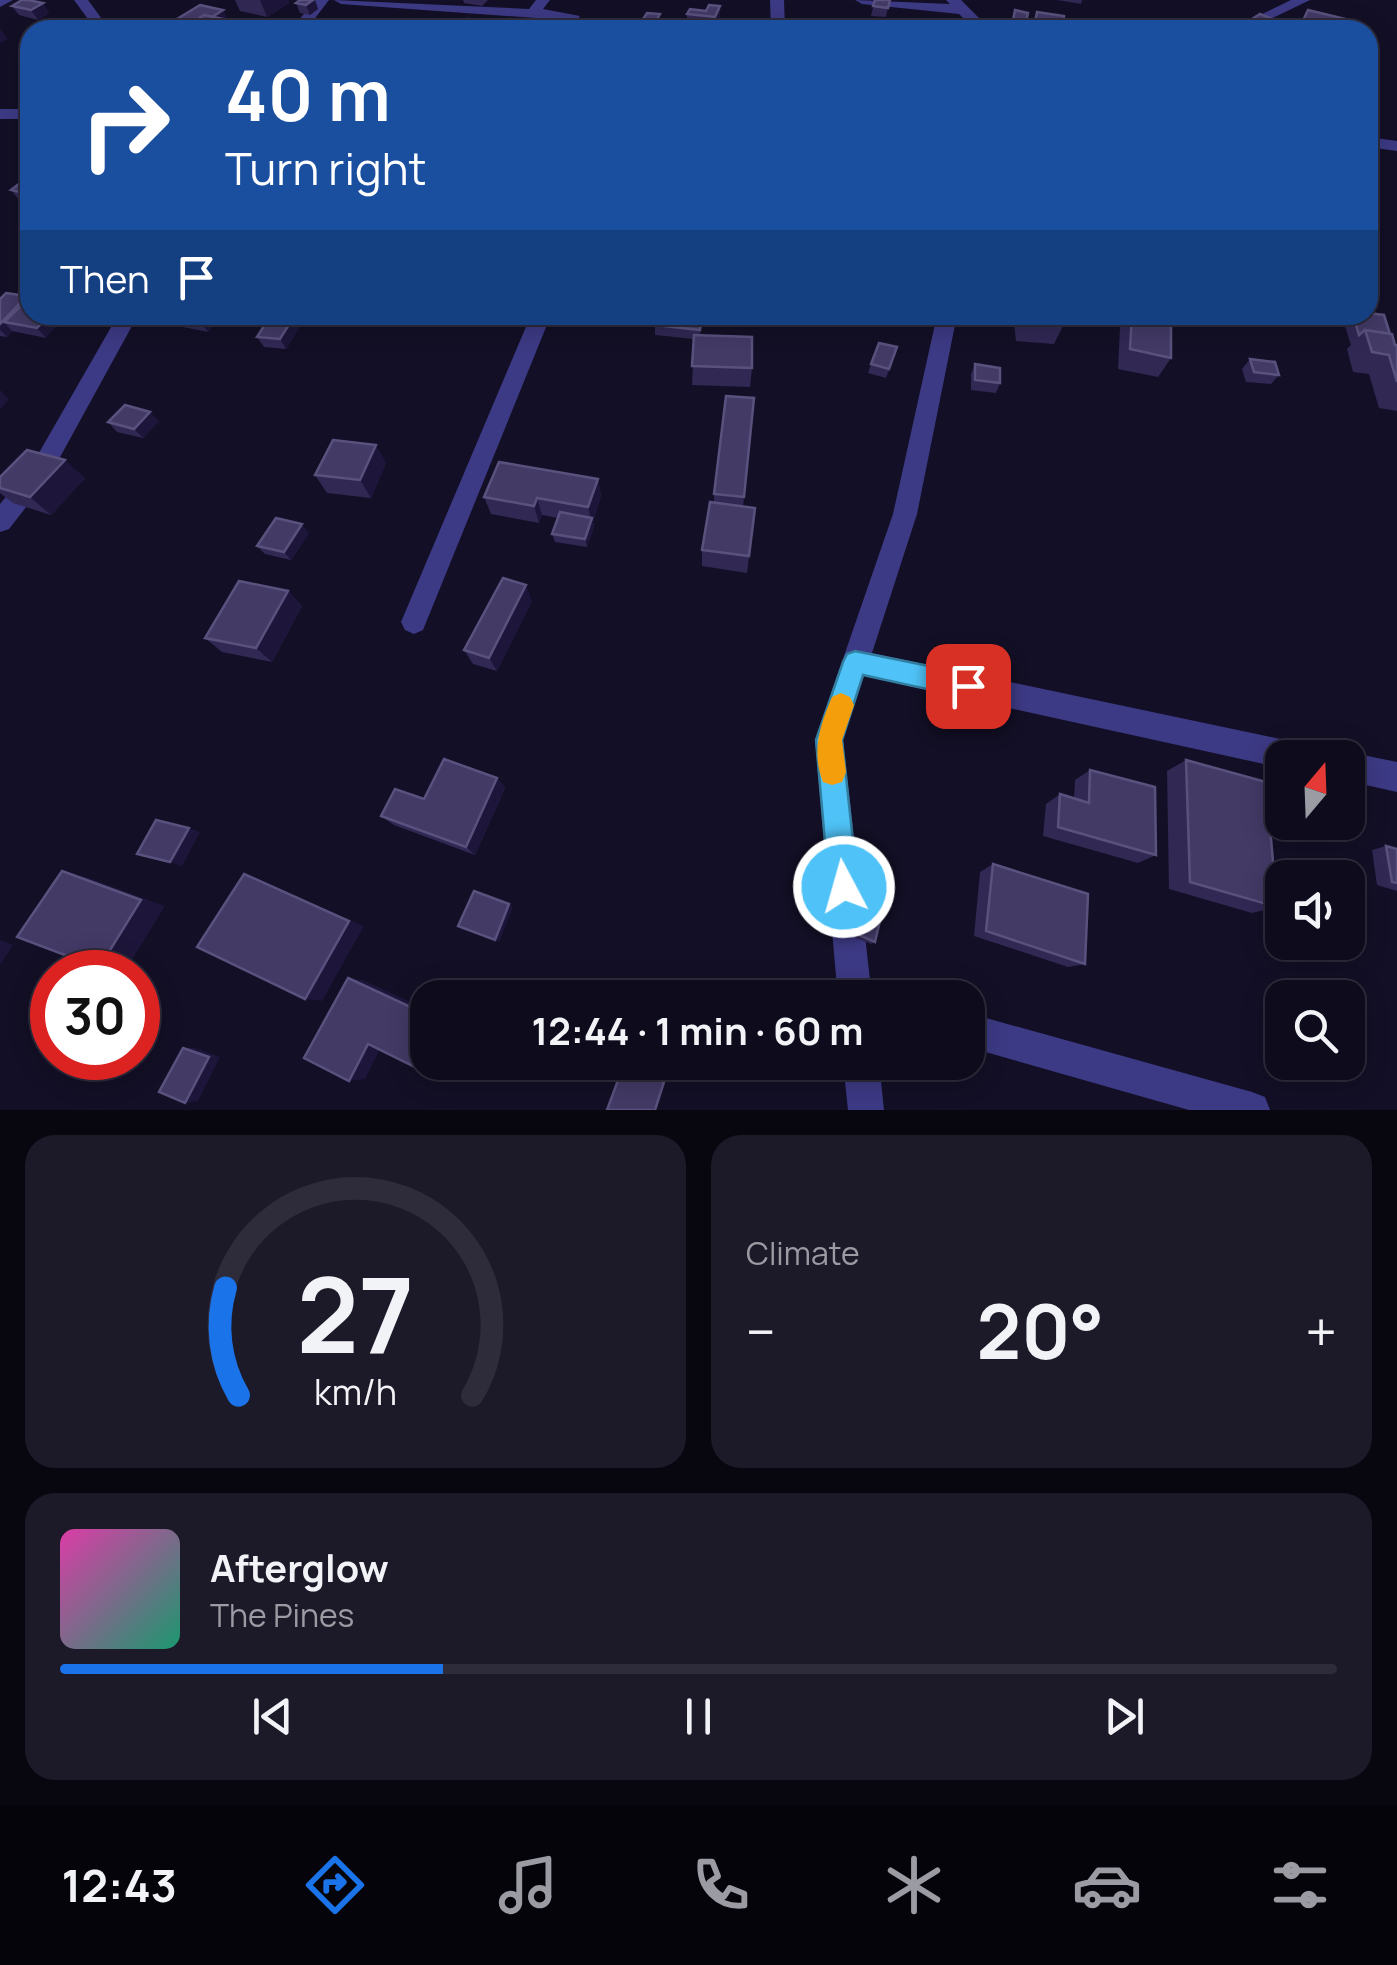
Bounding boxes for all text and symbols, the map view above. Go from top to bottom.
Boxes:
text: 40 m [225,46,391,142]
icon: right [60,60,190,190]
text: Turn right [225,137,426,199]
icon: arrive [169,250,224,305]
text: Then [60,252,149,304]
pin [926,644,1011,729]
icon: arrive [941,659,996,714]
north arrow [1265,740,1365,840]
map controls [1265,740,1365,1080]
position arrow [792,835,896,939]
button: sound [1265,860,1365,960]
speed limit sign: 30 [30,950,160,1080]
button: search [1265,980,1365,1080]
text: 12:44 · 1 min · 60 m [532,1004,863,1056]
text: Climate [746,1231,860,1275]
text: 27 [297,1242,414,1384]
text: 20° [977,1279,1104,1382]
text: − [746,1293,776,1369]
text: + [1305,1293,1337,1369]
text: km/h [314,1367,397,1416]
text: Afterglow [210,1541,389,1593]
text: The Pines [210,1593,354,1637]
icon: previous [245,1689,300,1744]
icon: pause [671,1689,726,1744]
icon: next [1097,1689,1152,1744]
icon: directions [300,1850,370,1920]
icon: music [493,1850,563,1920]
icon: phone [686,1850,756,1920]
icon: climate [879,1850,949,1920]
icon: car [1072,1850,1142,1920]
icon: filters [1265,1850,1335,1920]
text: 12:43 [62,1854,177,1916]

